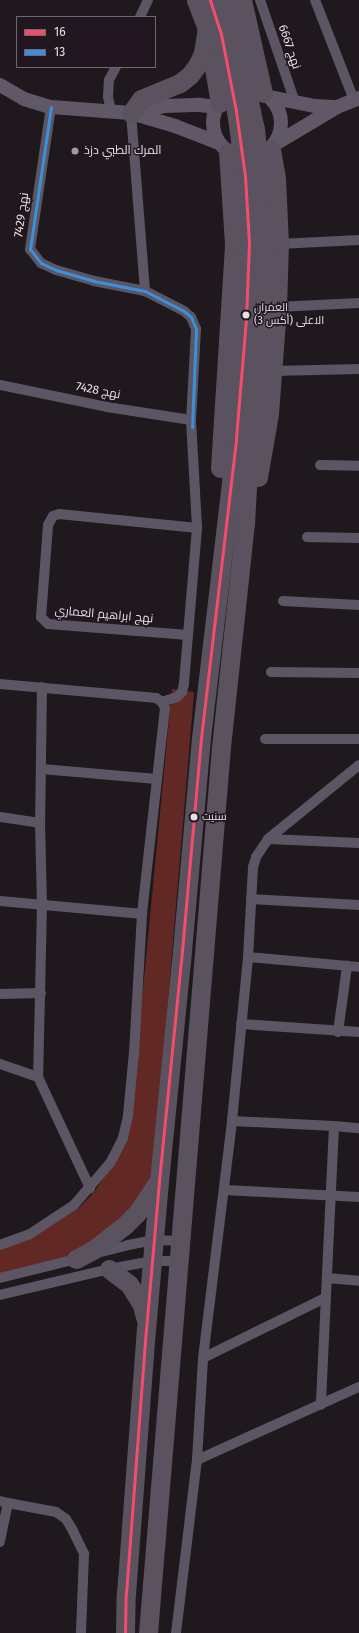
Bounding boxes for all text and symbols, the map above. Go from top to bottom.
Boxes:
legend [16,16,156,68]
street label: نهج 6667 [275,23,303,71]
text: 16 [54,25,66,39]
text: 13 [54,45,65,59]
place label: المرك الطبي دزذ [84,144,162,158]
marker: المرك الطبي دزذ [69,145,81,157]
street label: نهج 7429 [12,192,32,238]
place label: العمران الاعلى (أكس 3) [254,302,324,328]
marker: العمران الاعلى (أكس 3) [241,310,251,320]
street label: نهج 7428 [74,380,122,402]
street label: نهج ابراهيم العماري [54,604,154,626]
place label: سنيت [202,810,227,824]
marker: سنيت [189,812,199,822]

